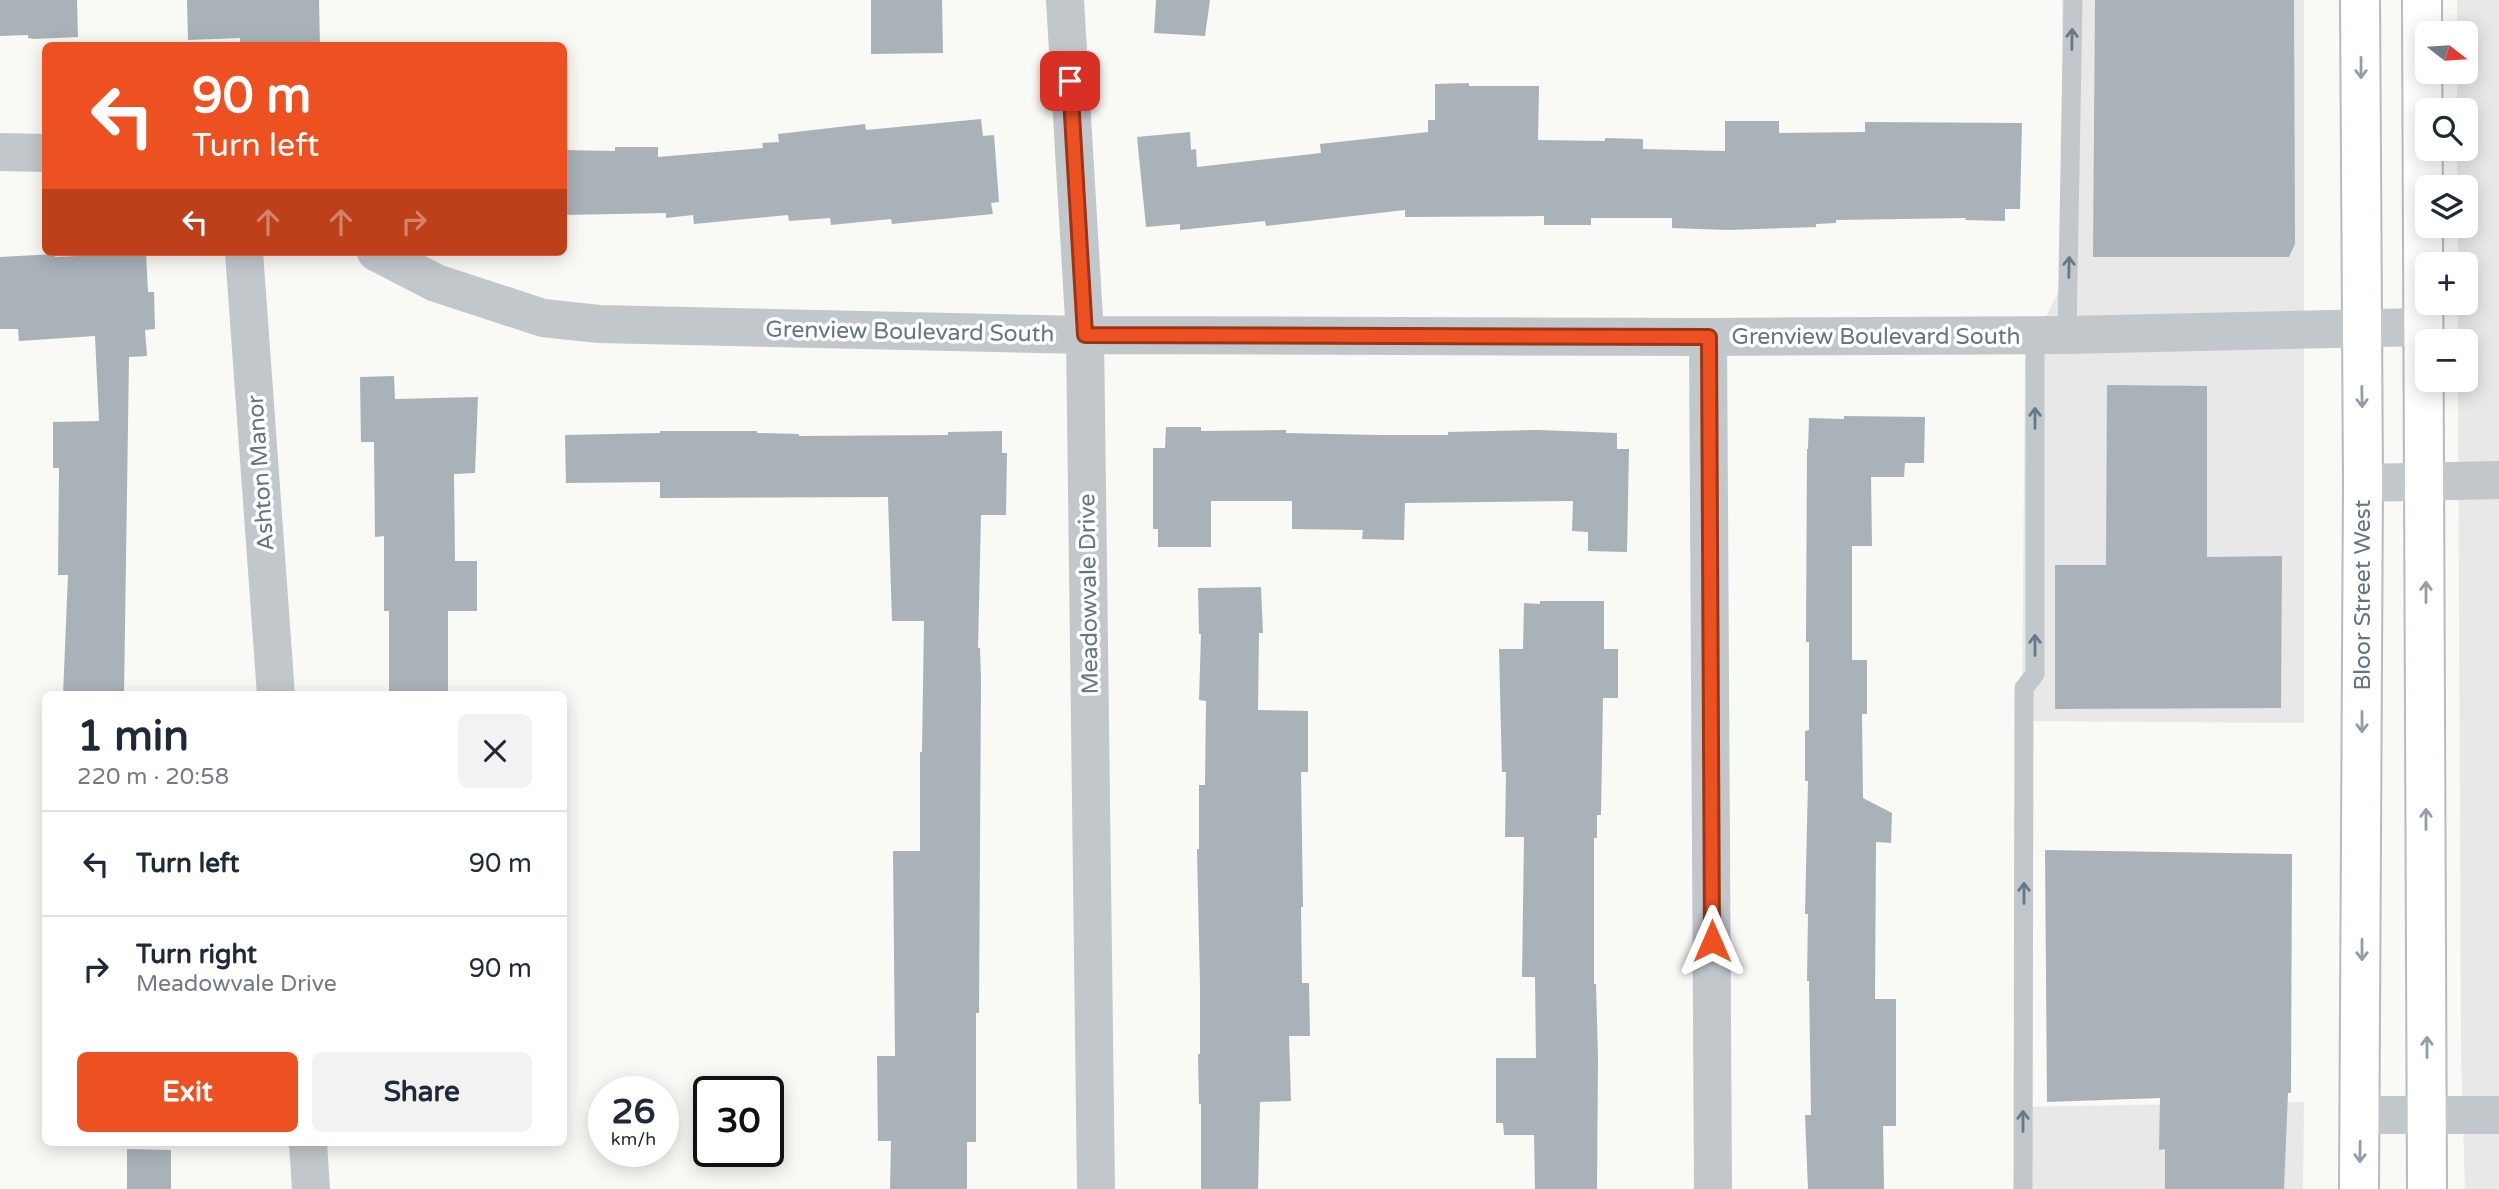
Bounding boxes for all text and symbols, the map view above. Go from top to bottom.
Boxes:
north arrow [2415,21,2478,84]
map controls [2415,21,2478,392]
one-way arrow [2066,28,2079,51]
pin [1040,51,1100,111]
one-way arrow [2354,56,2367,79]
icon: arrive [1051,62,1089,100]
text: 90 m [192,67,311,126]
icon: left [77,70,168,161]
button: search [2415,98,2478,161]
text: Turn left [192,127,319,165]
button: layers [2415,175,2478,238]
icon: left [176,203,214,241]
icon: ahead [249,203,287,241]
icon: ahead [322,203,360,241]
icon: right [395,203,433,241]
button: + [2415,252,2478,315]
one-way arrow [2062,255,2075,278]
street label: Grenview Boulevard South [765,315,1055,349]
street label: Grenview Boulevard South [1731,323,2021,351]
button: − [2415,329,2478,392]
one-way arrow [2355,385,2369,408]
street label: Ashton Manor [242,394,280,552]
one-way arrow [2028,406,2042,429]
street label: Meadowvale Drive [1073,493,1105,695]
street label: Bloor Street West [2349,499,2377,690]
one-way arrow [2419,580,2433,603]
one-way arrow [2028,634,2042,657]
text: 1 min [77,711,189,762]
one-way arrow [2355,711,2369,734]
button: close [458,714,532,788]
text: 220 m · 20:58 [77,763,229,791]
one-way arrow [2419,808,2433,831]
icon: left [77,845,115,883]
text: Turn left [136,848,239,879]
text: 90 m [469,848,532,879]
one-way arrow [2017,882,2031,905]
position arrow [1675,904,1749,978]
one-way arrow [2355,938,2368,961]
text: Turn right [136,939,257,970]
icon: right [77,950,115,988]
text: 90 m [469,953,532,984]
text: Meadowvale Drive [136,970,337,998]
one-way arrow [2420,1035,2433,1058]
button: Exit [77,1052,298,1132]
button: Share [312,1052,532,1132]
speed limit sign: 30 [693,1076,784,1167]
text: 26 [612,1091,655,1133]
one-way arrow [2016,1110,2030,1133]
text: km/h [611,1128,656,1150]
one-way arrow [2353,1140,2366,1163]

